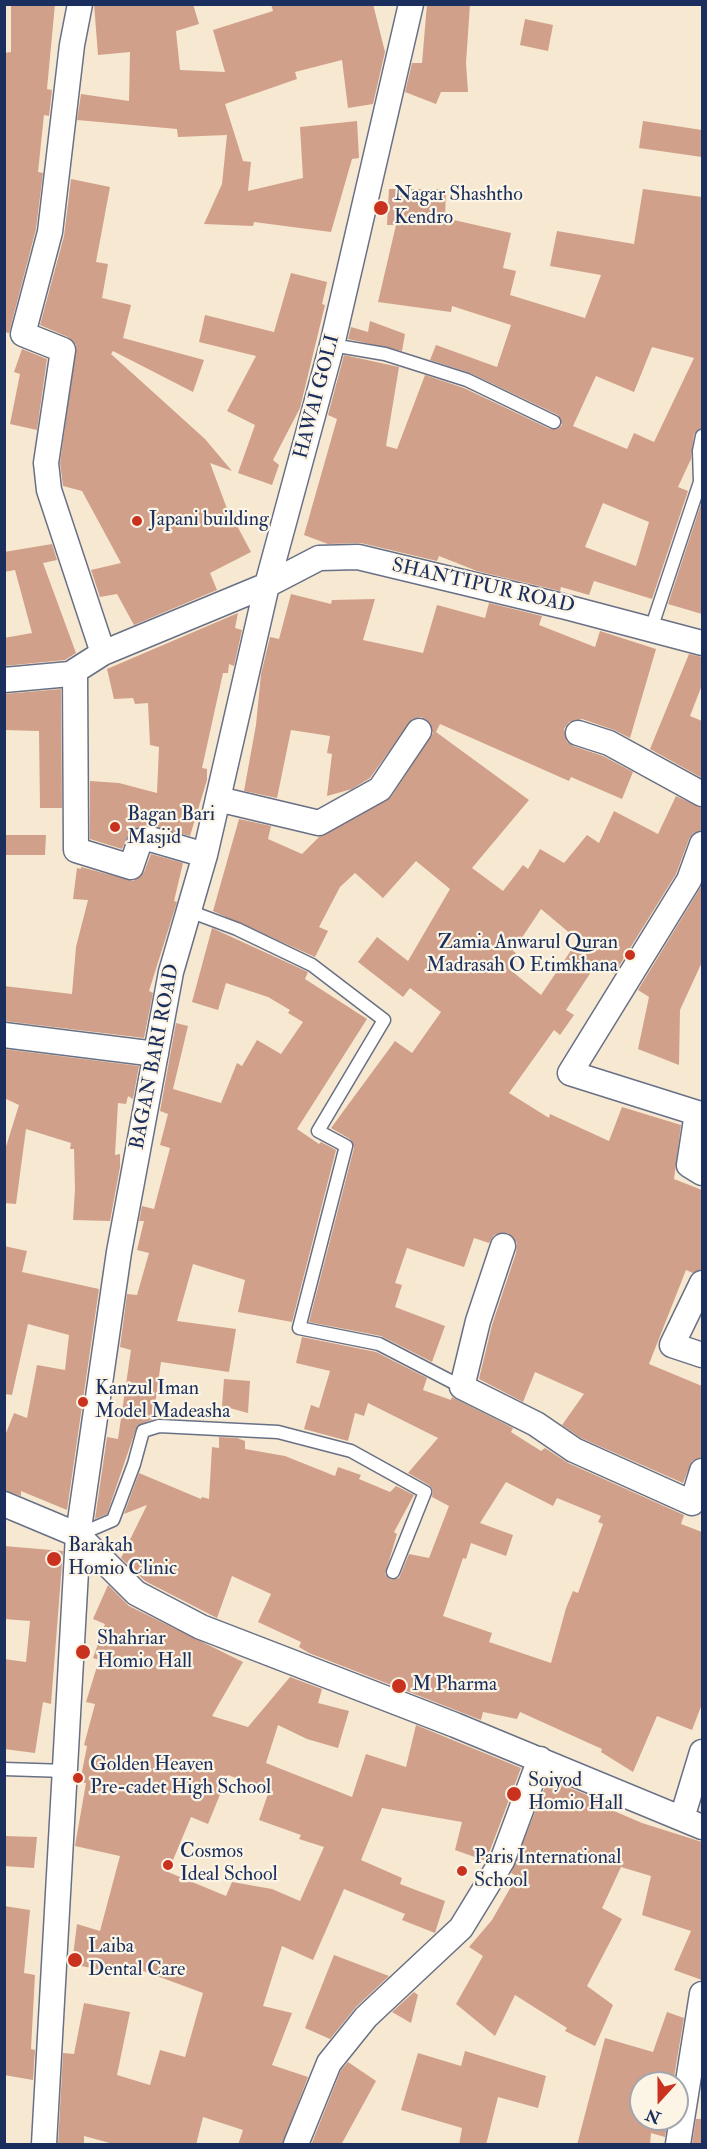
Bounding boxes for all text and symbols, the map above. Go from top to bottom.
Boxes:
place label: Nagar Shashtho Kendro [394,184,523,231]
marker: Nagar Shashtho Kendro [372,199,390,217]
street label: HAWAI GOLI [290,332,346,462]
place label: Japani building [149,509,269,533]
marker: Japani building [130,514,144,528]
street label: SHANTIPUR ROAD [389,554,577,620]
place label: Bagan Bari Masjid [127,804,215,851]
marker: Bagan Bari Masjid [108,820,122,834]
place label: Zamia Anwarul Quran Madrasah O Etimkhana [426,932,618,979]
marker: Zamia Anwarul Quran Madrasah O Etimkhana [623,948,637,962]
street label: BAGAN BARI ROAD [126,962,186,1152]
place label: Kanzul Iman Model Madeasha [95,1378,231,1425]
marker: Kanzul Iman Model Madeasha [76,1395,90,1409]
place label: Barakah Homio Clinic [68,1535,177,1582]
marker: Barakah Homio Clinic [45,1550,63,1568]
place label: Shahriar Homio Hall [97,1628,192,1675]
marker: Shahriar Homio Hall [74,1643,92,1661]
place label: M Pharma [412,1674,497,1698]
marker: M Pharma [390,1677,408,1695]
place label: Golden Heaven Pre-cadet High School [90,1754,271,1801]
place label: Soiyod Homio Hall [528,1770,623,1817]
marker: Golden Heaven Pre-cadet High School [71,1771,85,1785]
marker: Soiyod Homio Hall [505,1785,523,1803]
place label: Cosmos Ideal School [180,1841,278,1888]
place label: Paris International School [474,1847,621,1894]
marker: Cosmos Ideal School [161,1858,175,1872]
marker: Paris International School [455,1864,469,1878]
place label: Laiba Dental Care [88,1936,185,1983]
marker: Laiba Dental Care [66,1951,84,1969]
north arrow [629,2071,689,2131]
text: N [643,2104,664,2128]

